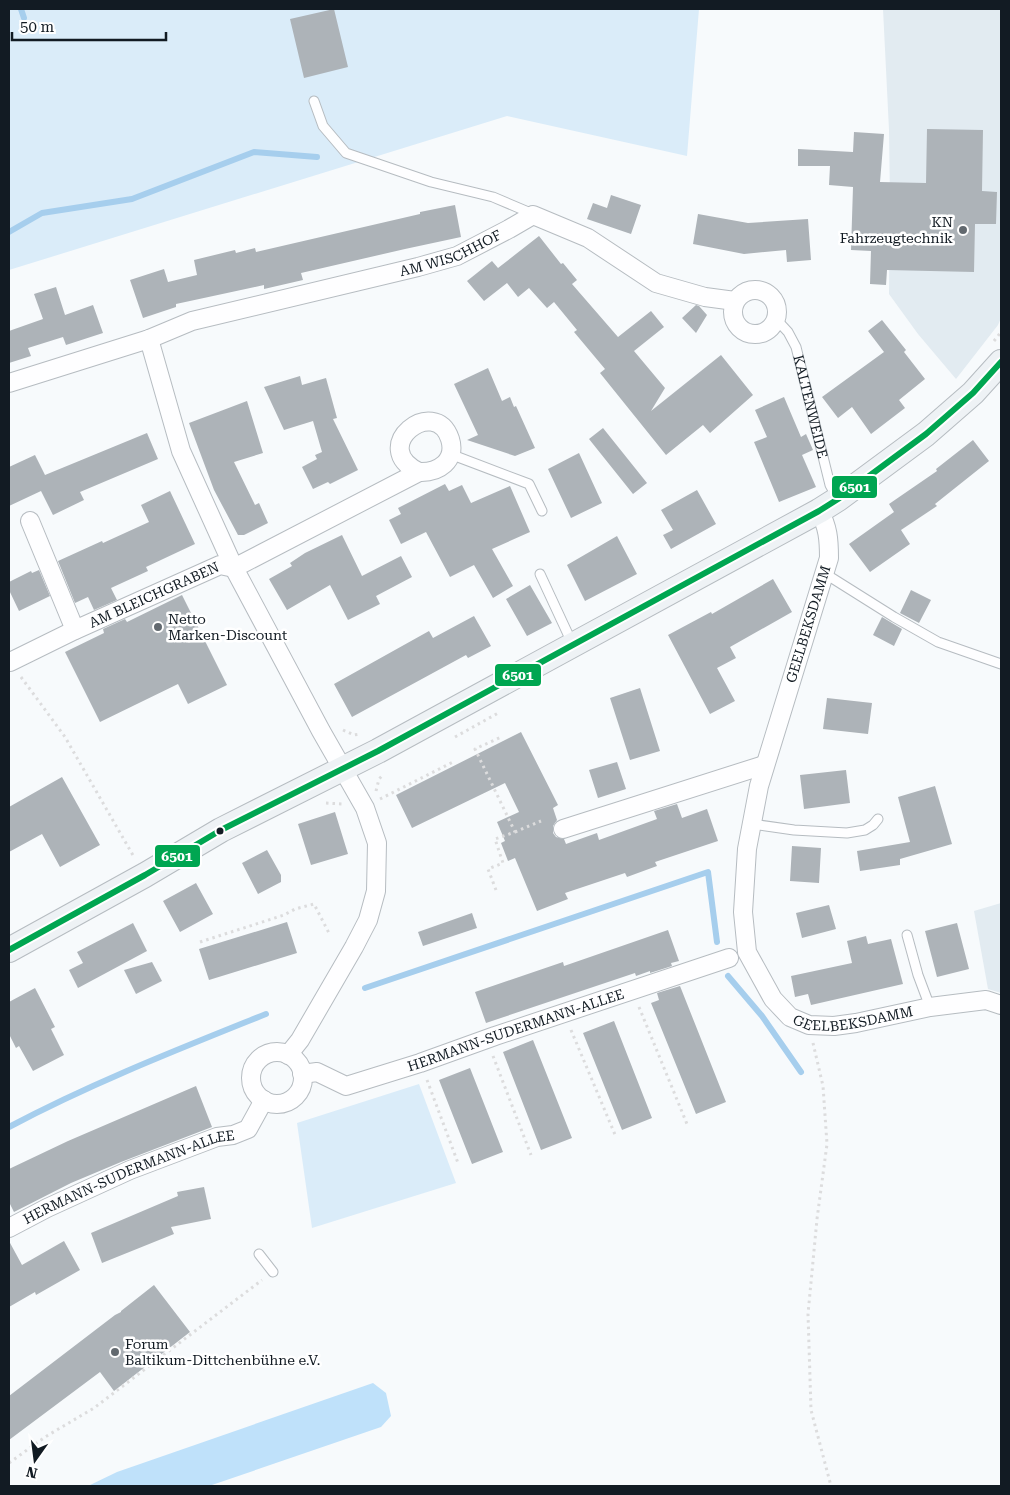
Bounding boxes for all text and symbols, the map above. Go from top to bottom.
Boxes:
scale bar [12,10,166,42]
text: 50 m [20,18,55,36]
place label: KN Fahrzeugtechnik [840,214,953,246]
marker: KN Fahrzeugtechnik [957,224,969,236]
street label: AM WISCHHOF [398,227,504,279]
street label: KALTENWEIDE [790,353,831,460]
line badge: 6501 [831,475,878,499]
text: 6501 [839,479,871,495]
street label: AM BLEICHGRABEN [86,559,221,631]
street label: GEELBEKSDAMM [783,563,833,685]
place label: Netto Marken-Discount [168,611,287,643]
marker: Netto Marken-Discount [152,621,164,633]
line badge: 6501 [494,663,542,687]
text: 6501 [502,667,534,683]
unlabelled marker [215,826,225,836]
line badge: 6501 [154,844,201,868]
text: 6501 [161,848,193,864]
street label: HERMANN-SUDERMANN-ALLEE [405,986,626,1074]
street label: GEELBEKSDAMM [791,1003,914,1034]
street label: HERMANN-SUDERMANN-ALLEE [20,1127,235,1227]
place label: Forum Baltikum-Dittchenbühne e.V. [125,1336,320,1368]
marker: Forum Baltikum-Dittchenbühne e.V. [109,1346,121,1358]
north arrow [10,1435,60,1485]
text: N [24,1463,39,1482]

